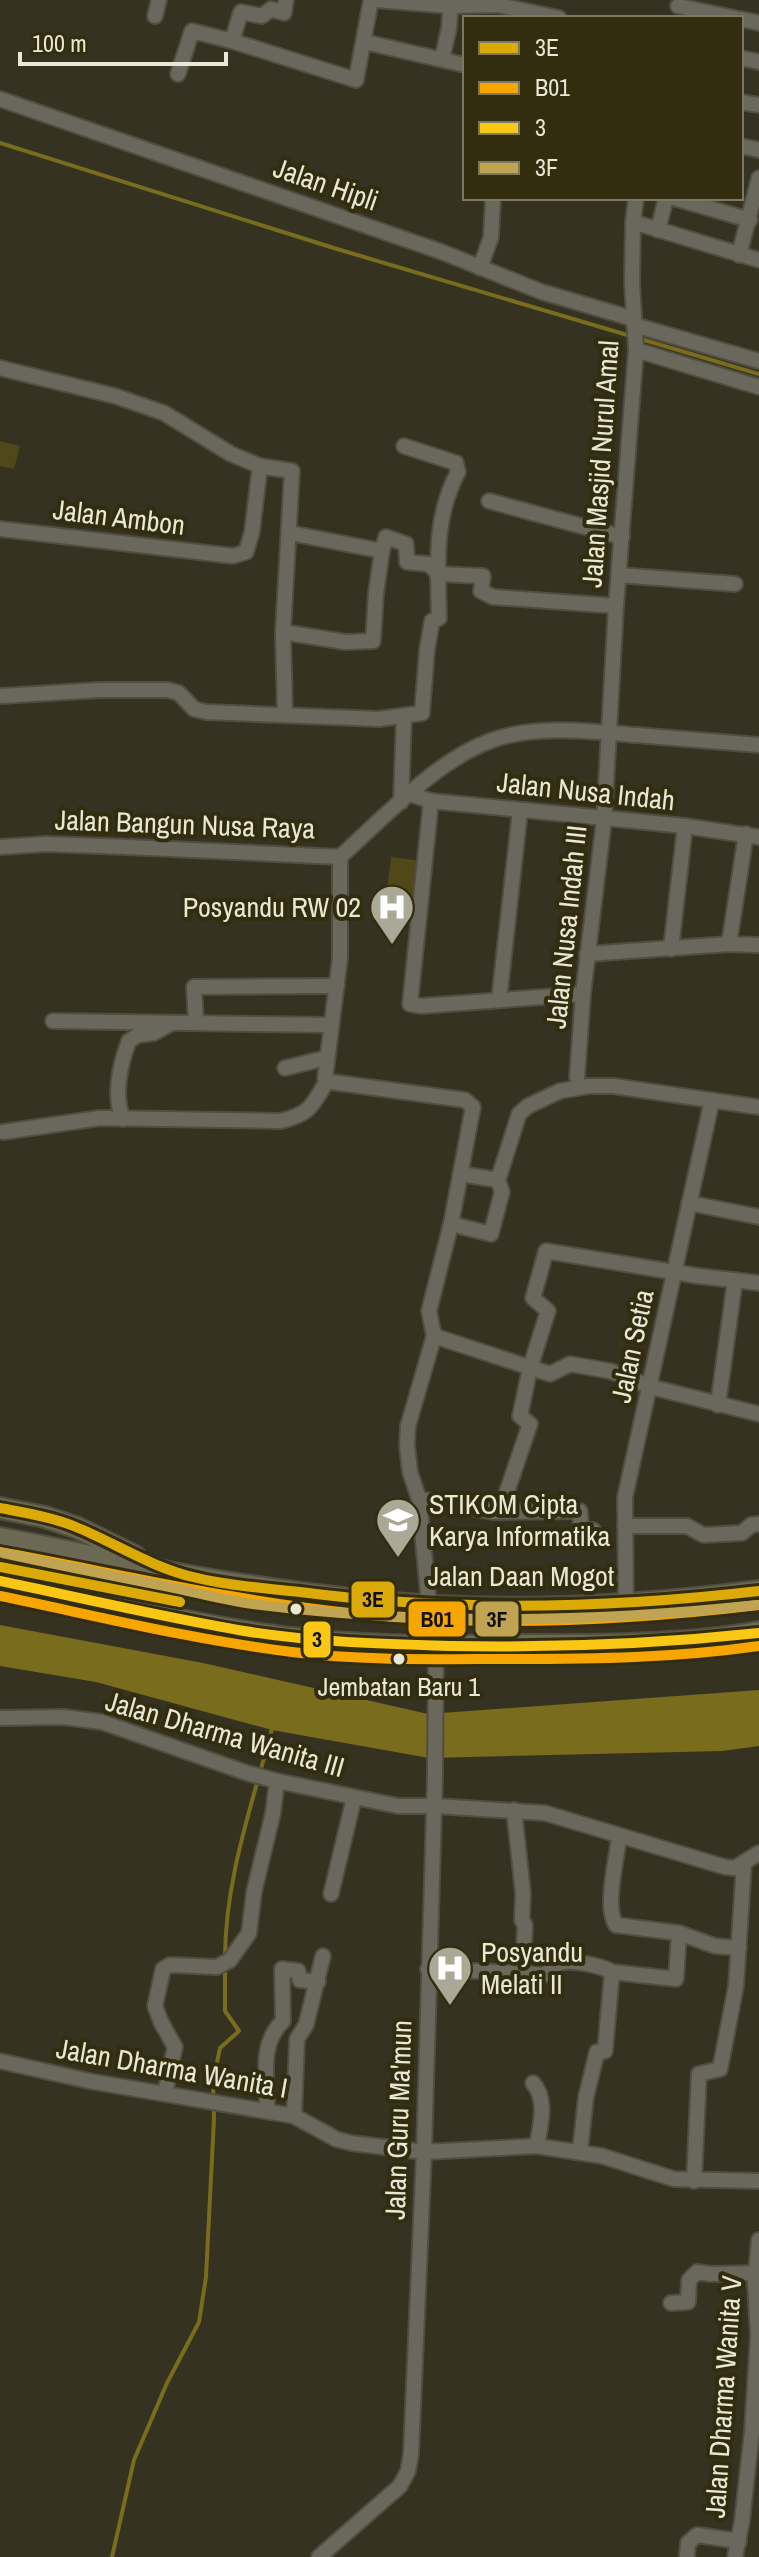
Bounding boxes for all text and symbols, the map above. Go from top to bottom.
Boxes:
scale bar [20,16,226,66]
legend [463,16,743,200]
text: 100 m [32,27,87,59]
text: 3E [535,31,559,63]
text: B01 [535,71,570,103]
text: 3 [535,111,546,143]
street label: Jalan Hipli [269,148,383,220]
text: 3F [535,151,558,183]
street label: Jalan Masjid Nurul Amal [572,339,628,589]
street label: Jalan Ambon [51,490,187,544]
street label: Jalan Nusa Indah [495,763,677,819]
street label: Jalan Bangun Nusa Raya [54,800,316,848]
street label: Jalan Nusa Indah III [536,823,596,1031]
hospital icon: Posyandu RW 02 [368,883,416,946]
place label: Posyandu RW 02 [183,888,361,926]
street label: Jalan Setia [601,1286,663,1406]
place label: STIKOM Cipta Karya Informatika [429,1485,610,1555]
school or university icon: STIKOM Cipta Karya Informatika [374,1496,422,1559]
street label: Jalan Daan Mogot [428,1557,614,1595]
line badge: 3E [350,1580,396,1619]
text: 3E [362,1584,384,1614]
line badge: B01 [407,1600,467,1638]
line badge: 3F [474,1600,520,1638]
unlabelled marker [288,1601,304,1617]
text: B01 [420,1604,455,1634]
text: 3F [486,1604,508,1634]
line badge: 3 [302,1620,332,1659]
text: 3 [312,1624,322,1654]
marker: Jembatan Baru 1 [391,1651,407,1667]
place label: Jembatan Baru 1 [318,1669,480,1704]
street label: Jalan Dharma Wanita III [101,1682,349,1786]
place label: Posyandu Melati II [481,1933,583,2003]
hospital icon: Posyandu Melati II [426,1944,474,2007]
street label: Jalan Guru Ma'mun [376,2020,420,2220]
street label: Jalan Dharma Wanita I [53,2029,291,2107]
street label: Jalan Dharma Wanita V [696,2274,750,2519]

